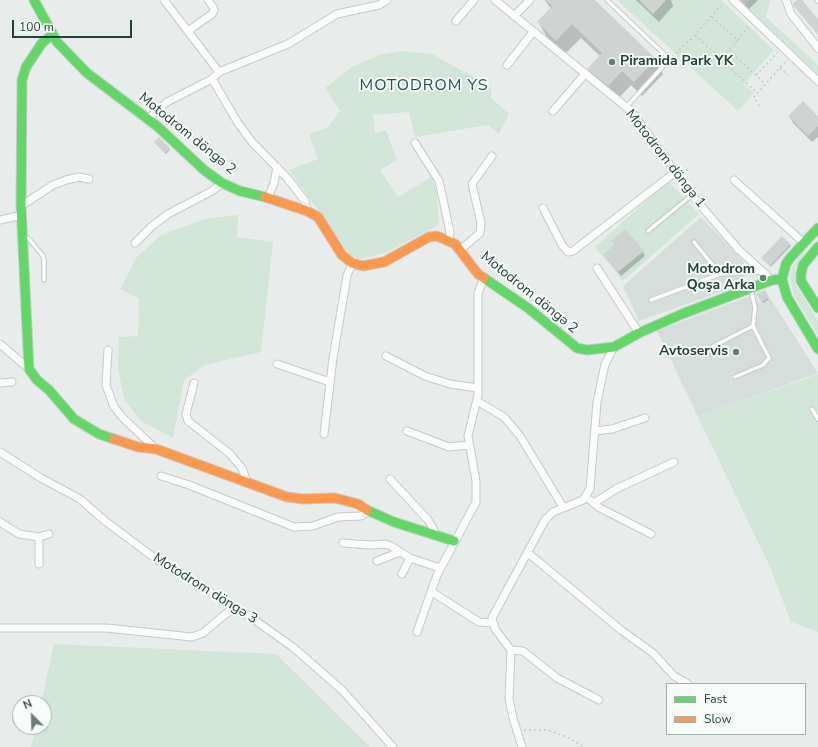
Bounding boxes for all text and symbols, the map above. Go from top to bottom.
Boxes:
scale bar [14,12,134,38]
text: 100 m [19,19,54,35]
place label: Piramida Park YK [620,54,733,70]
marker: Piramida Park YK [607,57,617,67]
district label: MOTODROM YS [360,76,488,96]
street label: Motodrom döngə 2 [135,90,239,178]
street label: Motodrom döngə 1 [621,106,709,212]
street label: Motodrom döngə 2 [477,249,581,337]
place label: Motodrom Qoşa Arka [687,262,755,294]
marker: Motodrom Qoşa Arka [758,273,768,283]
place label: Avtoservis [659,344,728,360]
marker: Avtoservis [731,347,741,357]
street label: Motodrom döngə 3 [150,550,260,628]
legend [666,683,806,735]
text: Fast [704,691,727,707]
north arrow [12,695,52,735]
text: N [21,696,34,713]
text: Slow [704,711,732,727]

